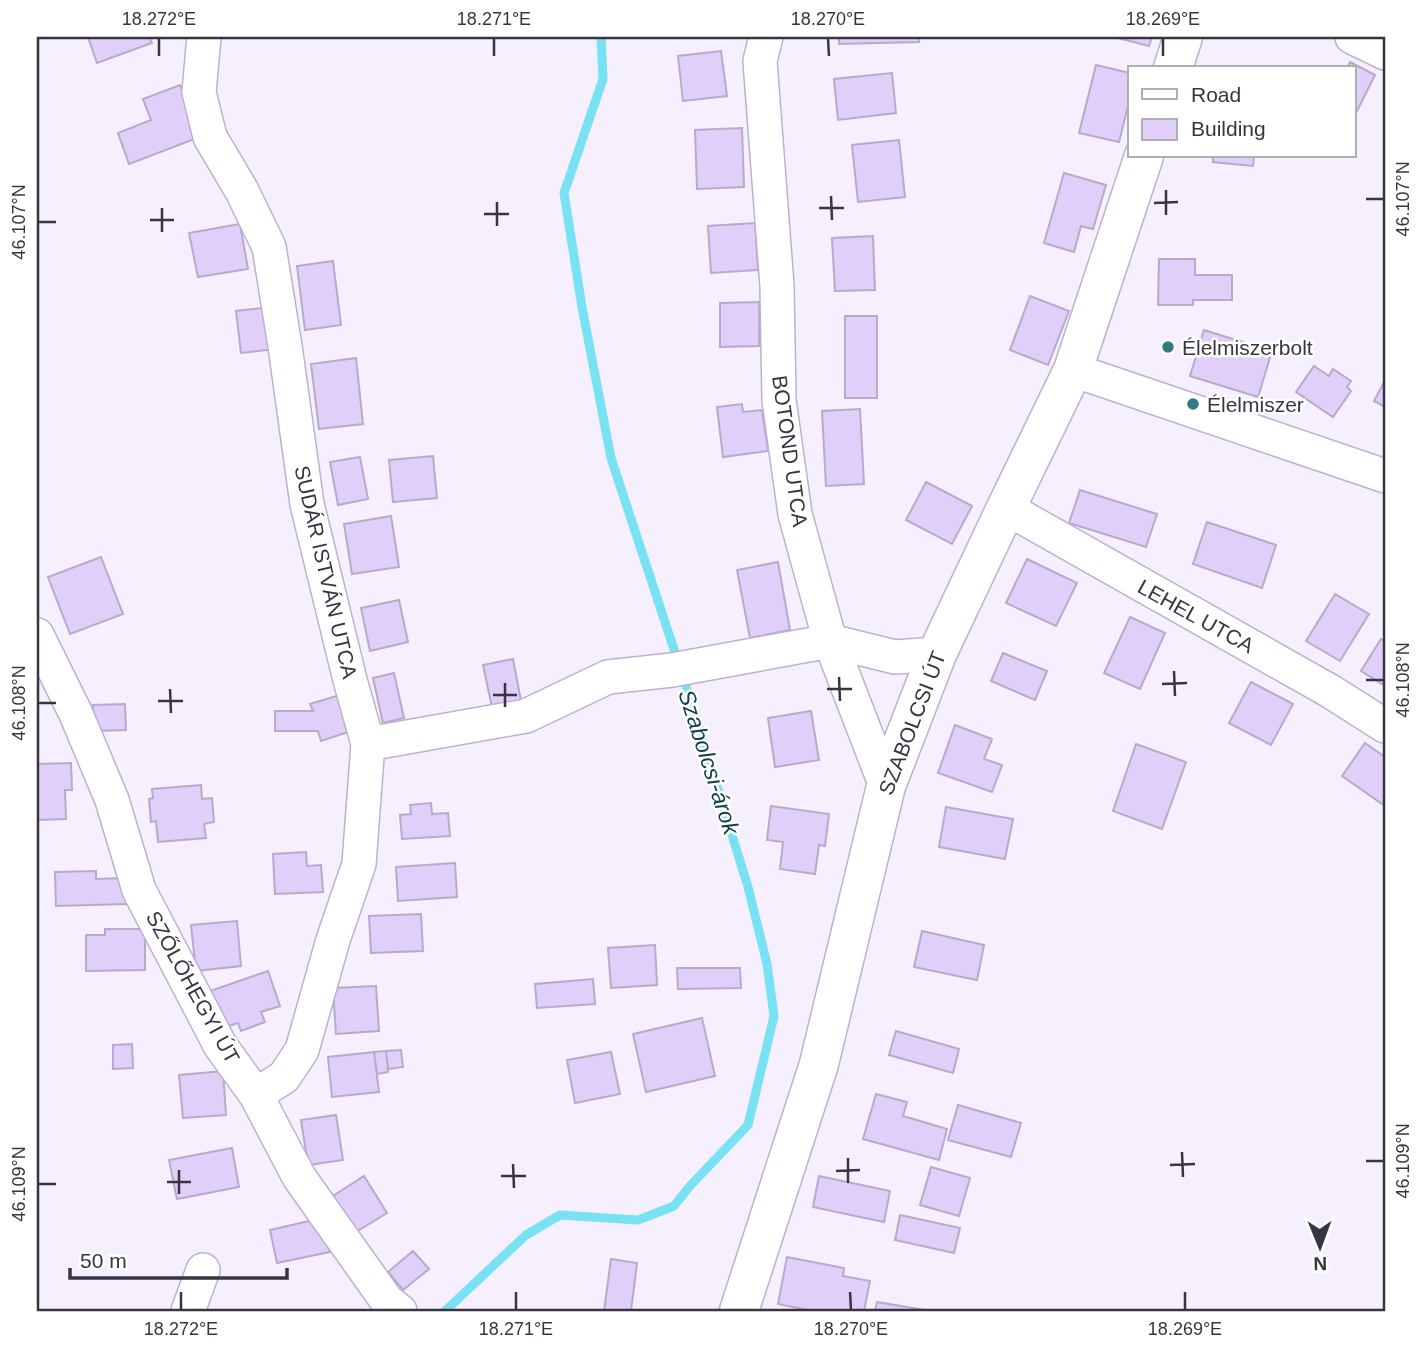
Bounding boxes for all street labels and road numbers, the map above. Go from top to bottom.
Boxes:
street label: BOTOND UTCA [768,374,812,528]
street label: SUDÁR ISTVÁN UTCA [290,463,362,681]
street label: LEHEL UTCA [1134,575,1258,657]
street label: SZABOLCSI ÚT [874,648,950,798]
street label: SZŐLŐHEGYI ÚT [142,907,244,1067]

